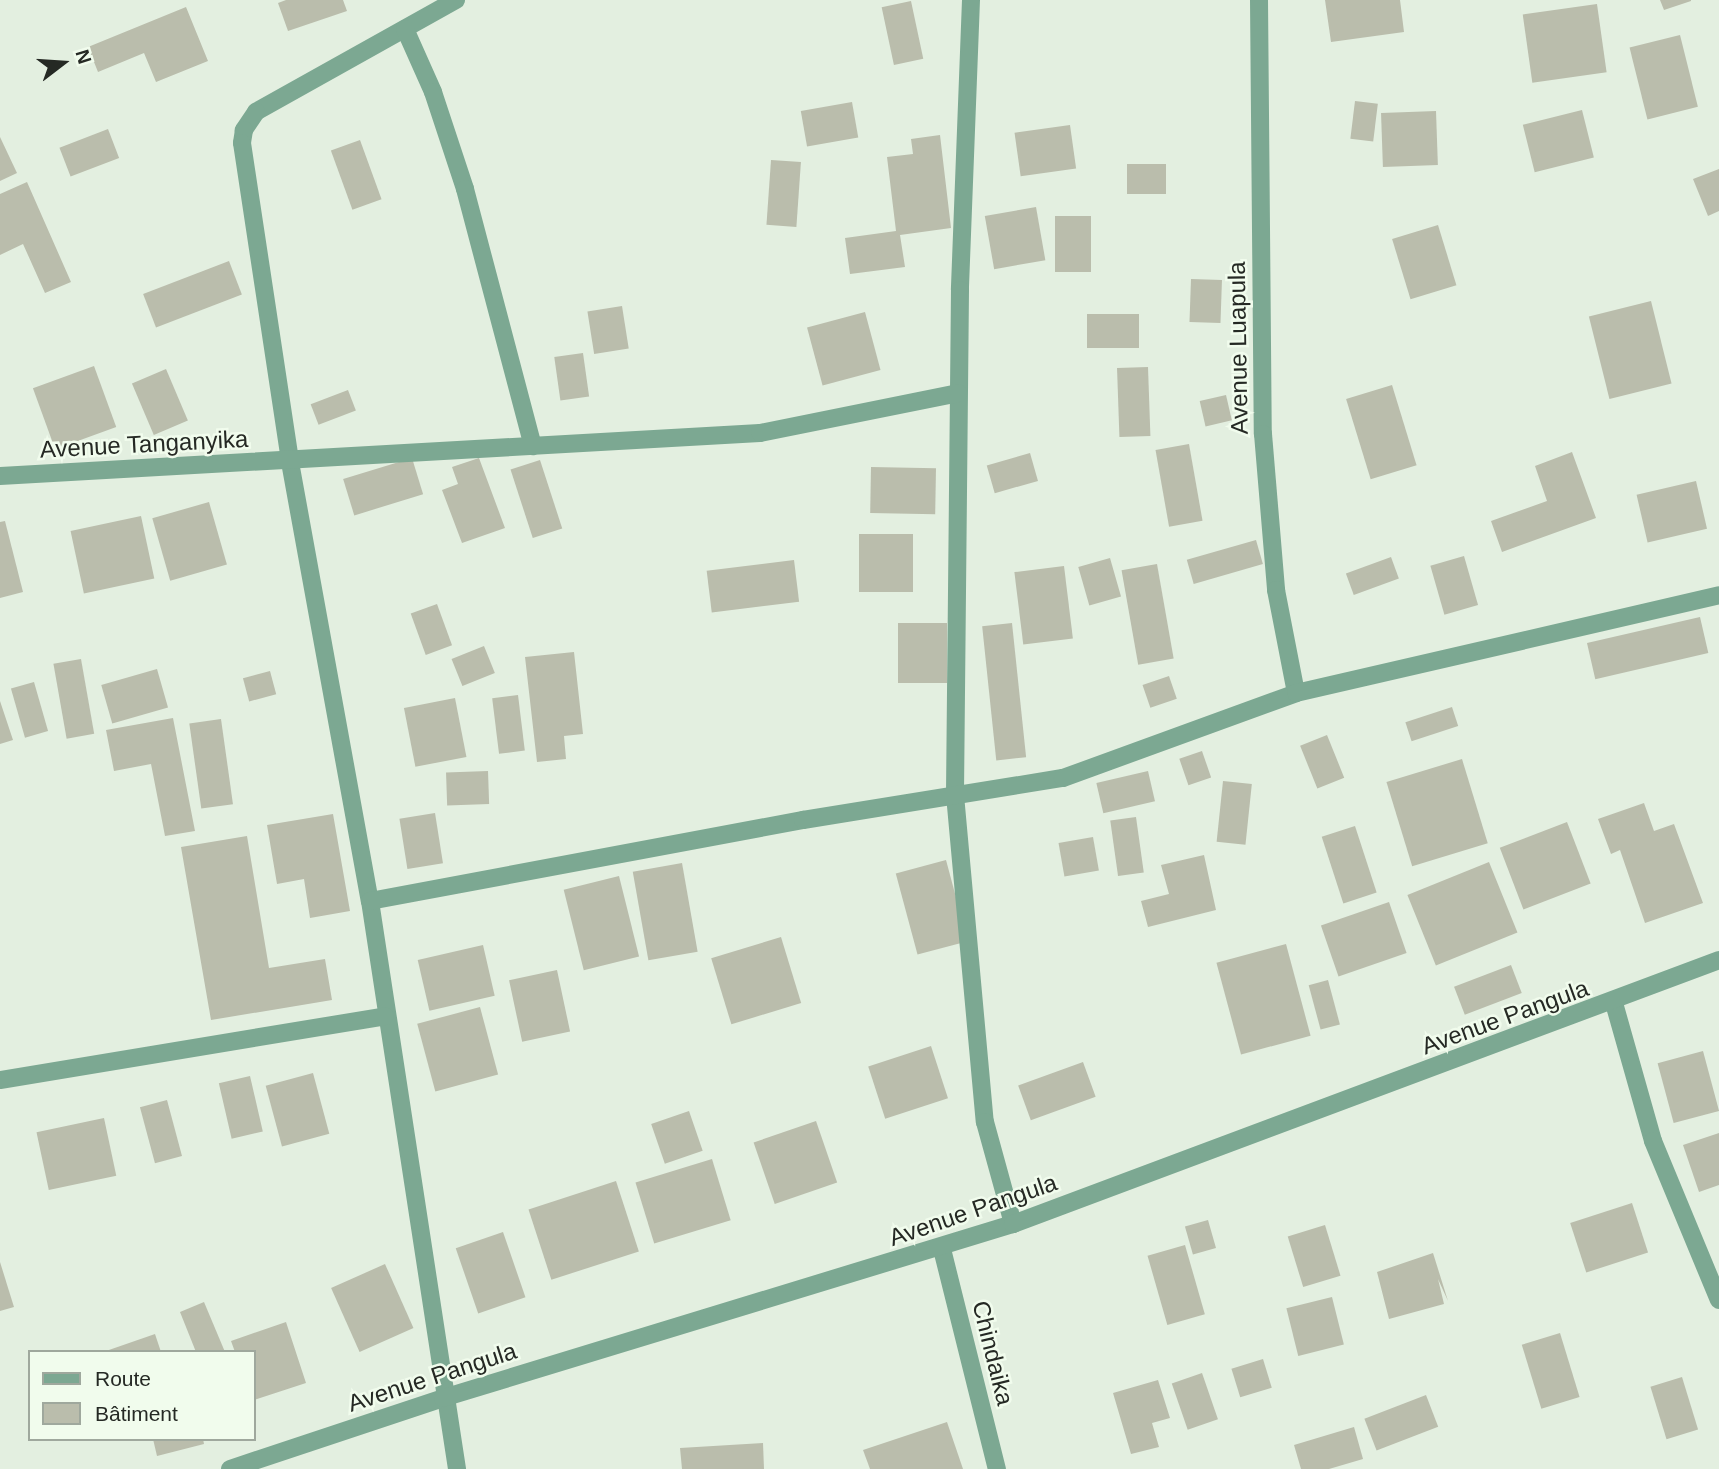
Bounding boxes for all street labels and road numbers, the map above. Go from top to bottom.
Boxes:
street label: Avenue Luapula [1222,261,1254,435]
street label: Avenue Tanganyika [39,424,249,464]
street label: Avenue Pangula [1418,973,1592,1061]
street label: Avenue Pangula [885,1168,1061,1252]
street label: Chindaika [966,1298,1020,1408]
street label: Avenue Pangula [344,1336,520,1418]

